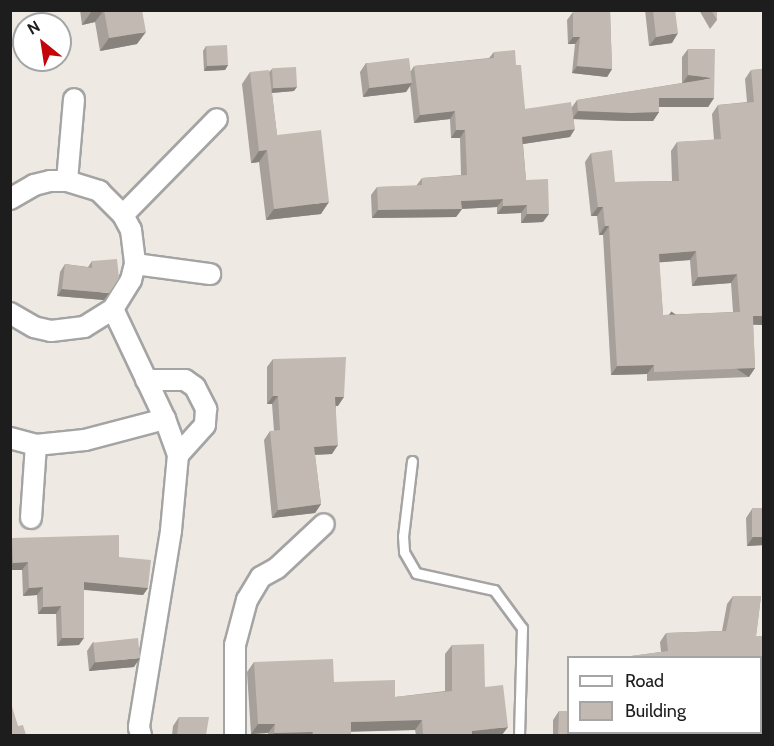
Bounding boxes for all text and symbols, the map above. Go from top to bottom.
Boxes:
north arrow [12,12,72,72]
text: N [24,17,43,39]
legend [567,656,762,734]
text: Road [625,670,664,692]
text: Building [625,700,686,722]

